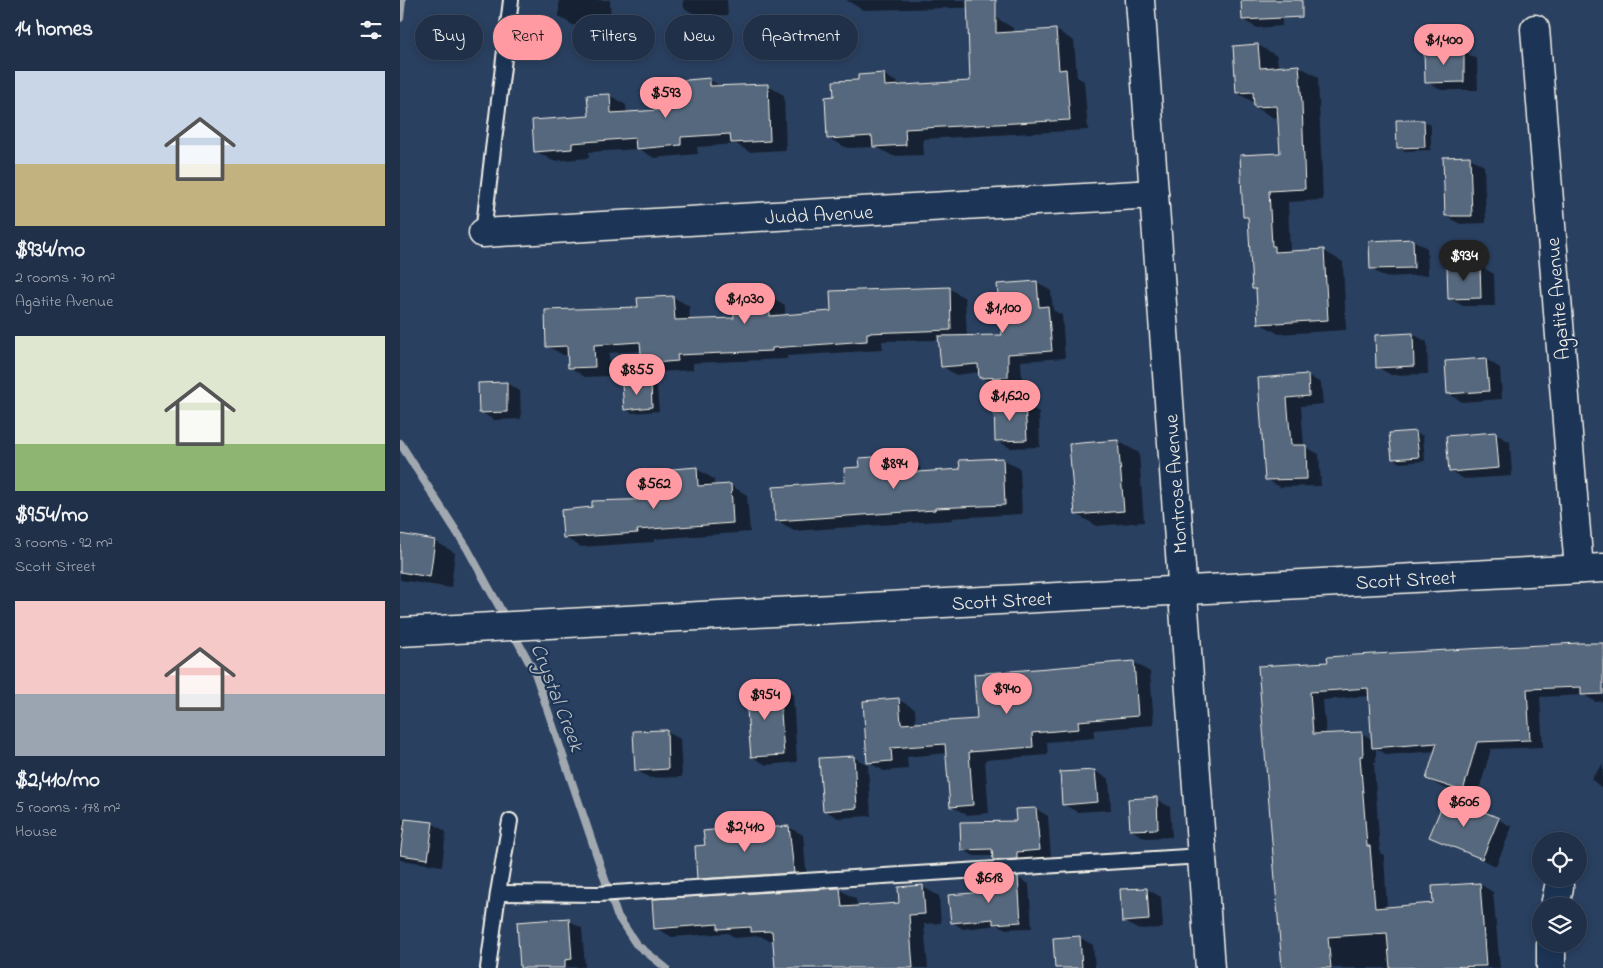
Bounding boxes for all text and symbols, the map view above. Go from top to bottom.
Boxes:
text: 14 homes [15,15,93,45]
chip: Buy [415,15,483,60]
chip: Rent [493,15,562,60]
chip: Filters [572,15,655,60]
chip: New [665,15,733,60]
chip: Apartment [743,15,858,60]
icon: filters [357,16,385,44]
pin: $1,400 [1403,23,1485,66]
text: $1,400 [1425,28,1463,52]
pin: $593 [636,76,696,119]
text: $593 [651,81,681,105]
icon: home [155,104,245,194]
street label: Judd Avenue [764,199,874,234]
text: $934/mo [15,236,85,266]
street label: Agatite Avenue [1540,236,1580,361]
pin: $934 [1434,240,1494,282]
text: $934 [1450,244,1478,268]
text: 2 rooms · 70 m² [15,266,115,290]
pin: $1,030 [704,282,786,325]
text: $1,030 [726,287,764,311]
text: Agatite Avenue [15,290,113,314]
pin: $1,100 [962,292,1044,334]
text: $1,100 [985,296,1021,320]
pin: $855 [607,354,667,396]
text: $855 [620,358,654,382]
icon: home [155,369,245,459]
pin: $1,620 [969,380,1051,422]
text: $1,620 [990,384,1030,408]
street label: Montrose Avenue [1158,413,1197,555]
pin: $894 [864,448,924,490]
text: $894 [880,452,908,476]
pin: $562 [624,468,684,510]
text: $562 [637,472,671,496]
text: $954/mo [15,501,88,531]
text: 3 rooms · 92 m² [15,531,113,555]
text: Scott Street [15,555,96,579]
street label: Scott Street [1355,564,1458,599]
street label: Scott Street [951,585,1054,620]
icon: home [155,634,245,724]
water label: Crystal Creek [522,639,591,757]
pin: $940 [977,672,1037,715]
text: $940 [993,677,1021,701]
pin: $954 [735,678,795,721]
text: $954 [750,683,780,707]
text: $2,410/mo [15,766,100,796]
pin: $606 [1434,786,1494,828]
text: $606 [1449,790,1479,814]
text: 5 rooms · 178 m² [15,796,121,820]
pin: $2,410 [704,810,786,853]
text: $2,410 [726,815,764,839]
text: House [15,820,57,844]
map controls [1532,832,1587,952]
button: locate [1532,832,1587,887]
pin: $618 [959,862,1019,904]
text: $618 [975,866,1003,890]
button: layers [1532,897,1587,952]

